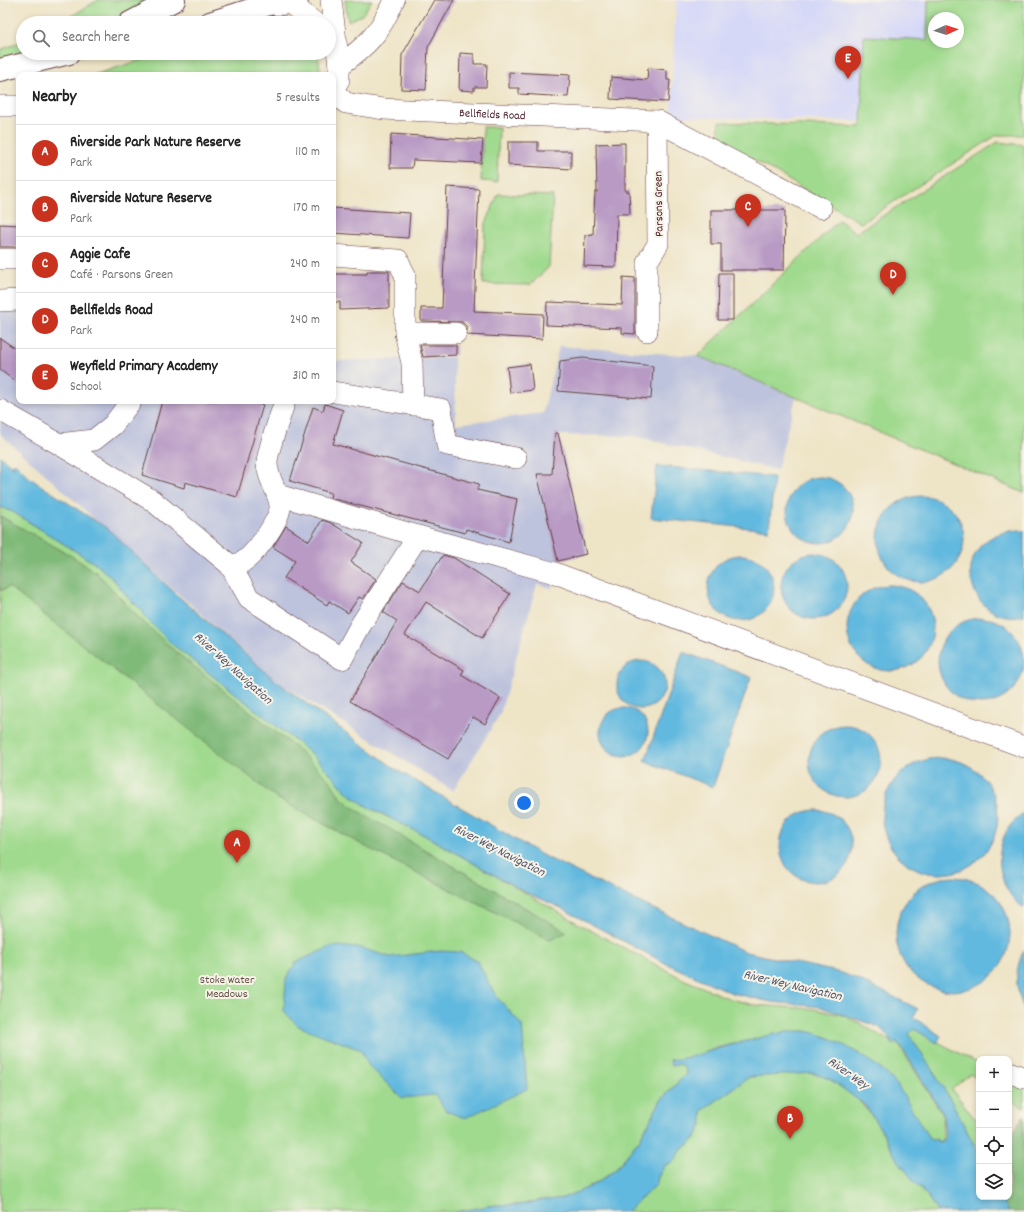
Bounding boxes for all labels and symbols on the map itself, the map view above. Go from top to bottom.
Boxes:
north arrow [928,12,964,48]
pin: E [835,46,861,79]
street label: Bellfields Road [459,105,526,125]
street label: Parsons Green [650,170,669,237]
pin: C [735,194,761,227]
pin: D [880,262,906,295]
water label: River Wey Navigation [189,628,277,710]
your location [514,793,534,813]
water label: River Wey Navigation [450,820,549,883]
pin: A [224,830,250,863]
water label: River Wey Navigation [742,966,844,1007]
park label: Stoke Water Meadows [200,972,255,1003]
water label: River Wey [823,1053,873,1096]
pin: B [777,1106,803,1139]

